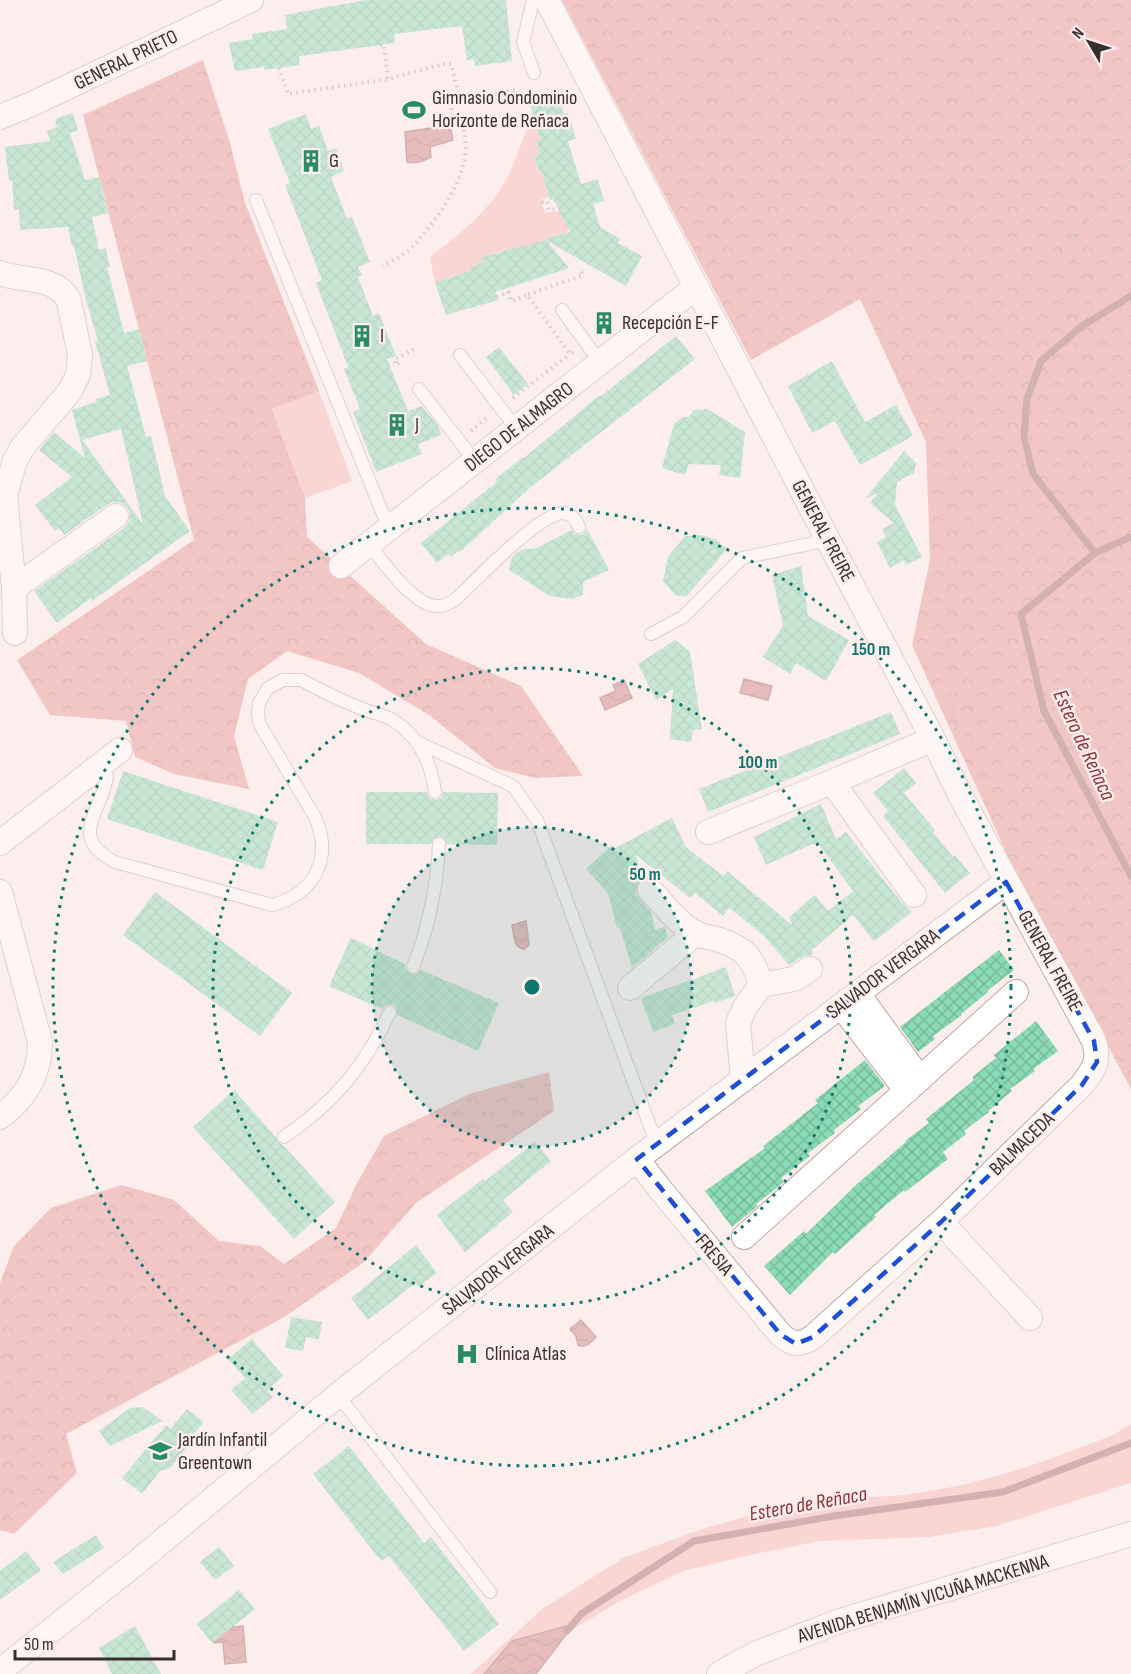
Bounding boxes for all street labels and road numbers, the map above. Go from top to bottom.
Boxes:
street label: GENERAL PRIETO [70,25,182,95]
street label: DIEGO DE ALMAGRO [460,377,578,477]
street label: GENERAL FREIRE [786,476,860,586]
street label: GENERAL FREIRE [1012,906,1088,1016]
street label: SALVADOR VERGARA [822,923,945,1024]
street label: BALMACEDA [984,1107,1060,1181]
street label: SALVADOR VERGARA [437,1219,559,1321]
street label: FRESIA [690,1229,738,1281]
street label: AVENIDA BENJAMÍN VICUÑA MACKENNA [794,1549,1052,1649]

